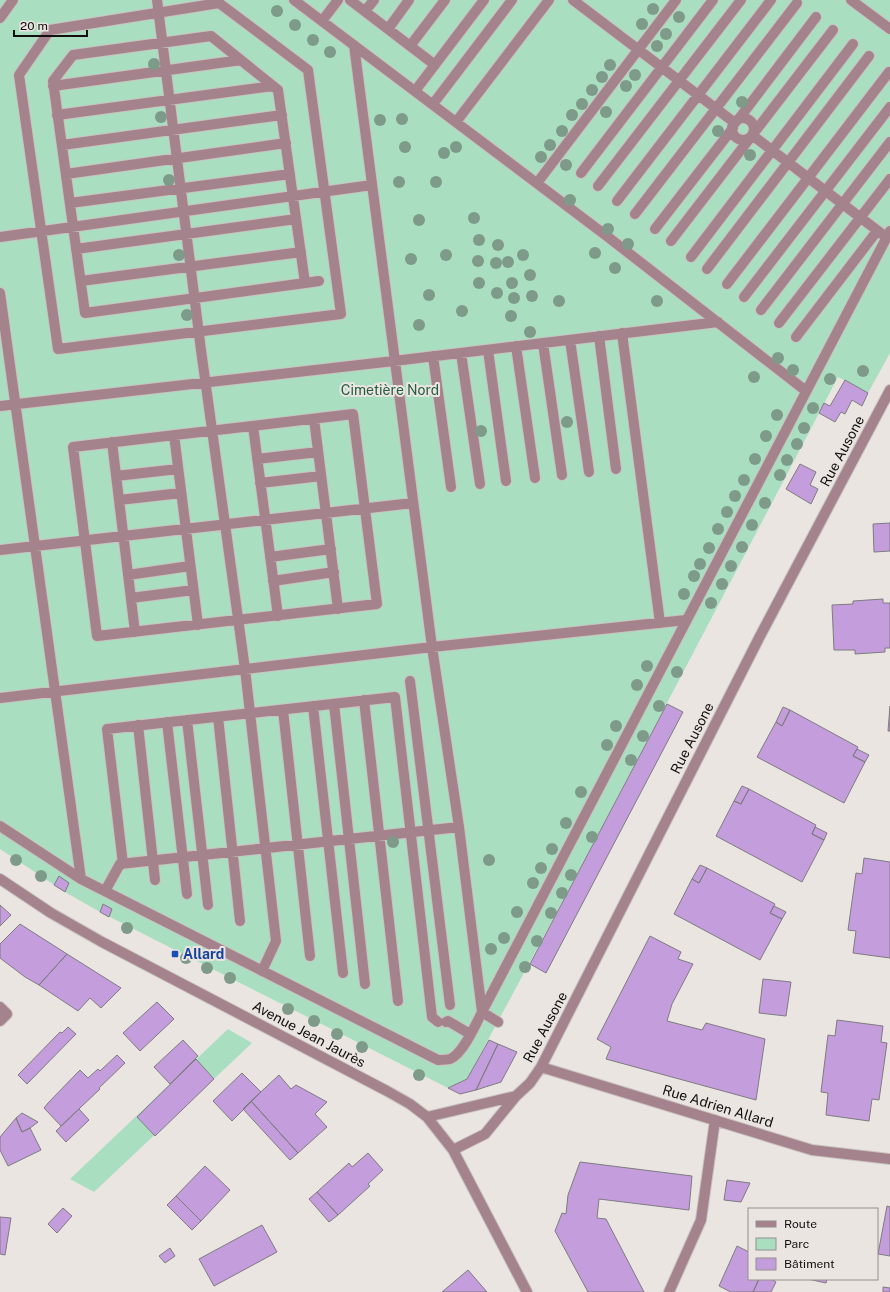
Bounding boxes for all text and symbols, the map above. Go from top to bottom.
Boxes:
scale bar [14,12,87,38]
text: 20 m [20,19,48,33]
park label: Cimetière Nord [341,382,439,398]
street label: Rue Ausone [817,413,867,489]
street label: Rue Ausone [667,700,717,776]
place label: Allard [183,946,224,962]
marker: Allard [170,949,180,959]
street label: Rue Ausone [520,989,570,1065]
street label: Avenue Jean Jaurès [250,997,368,1071]
street label: Rue Adrien Allard [661,1082,775,1130]
legend [748,1208,878,1280]
text: Route [784,1217,817,1231]
text: Parc [784,1237,809,1251]
text: Bâtiment [784,1257,835,1271]

